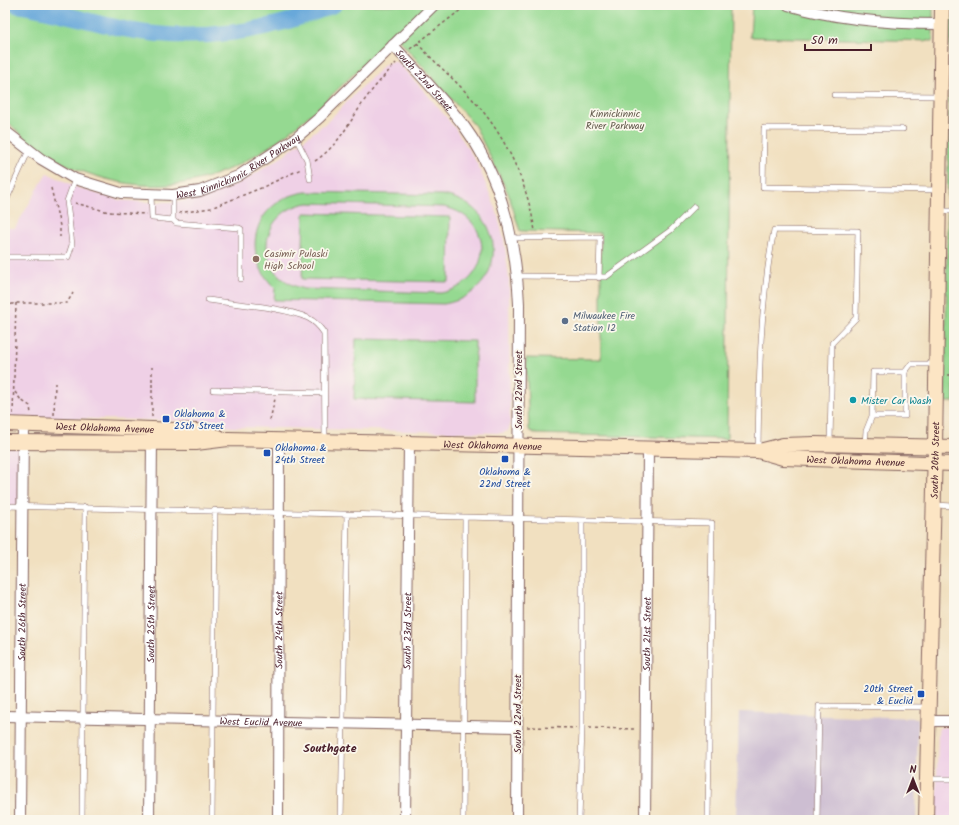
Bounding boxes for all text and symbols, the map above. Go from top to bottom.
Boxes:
scale bar [805,26,871,52]
text: 50 m [811,31,838,50]
street label: South 22nd Street [391,46,456,115]
park label: Kinnickinnic River Parkway [586,106,645,134]
street label: West Kinnickinnic River Parkway [175,130,304,203]
place label: Casimir Pulaski High School [264,246,328,274]
marker: Casimir Pulaski High School [251,254,261,264]
place label: Milwaukee Fire Station 12 [573,308,636,336]
marker: Milwaukee Fire Station 12 [560,316,570,326]
street label: South 22nd Street [511,350,527,430]
place label: Mister Car Wash [861,393,931,409]
marker: Mister Car Wash [848,395,858,405]
place label: Oklahoma & 25th Street [174,406,226,434]
marker: Oklahoma & 25th Street [161,414,171,424]
street label: West Oklahoma Avenue [55,419,155,438]
street label: South 20th Street [927,421,944,499]
street label: West Oklahoma Avenue [443,437,543,455]
place label: Oklahoma & 24th Street [275,440,327,468]
marker: Oklahoma & 24th Street [262,448,272,458]
street label: West Oklahoma Avenue [806,452,906,471]
marker: Oklahoma & 22nd Street [500,454,510,464]
place label: Oklahoma & 22nd Street [479,464,531,492]
street label: South 26th Street [14,583,31,661]
street label: South 25th Street [143,585,160,663]
street label: South 24th Street [271,591,288,669]
street label: South 23rd Street [400,592,416,670]
street label: South 21st Street [639,597,656,671]
street label: South 22nd Street [510,674,526,754]
place label: 20th Street & Euclid [864,681,914,709]
marker: 20th Street & Euclid [916,689,926,699]
street label: West Euclid Avenue [219,714,303,731]
district label: Southgate [303,739,357,758]
north arrow [893,759,933,799]
text: N [910,761,917,779]

